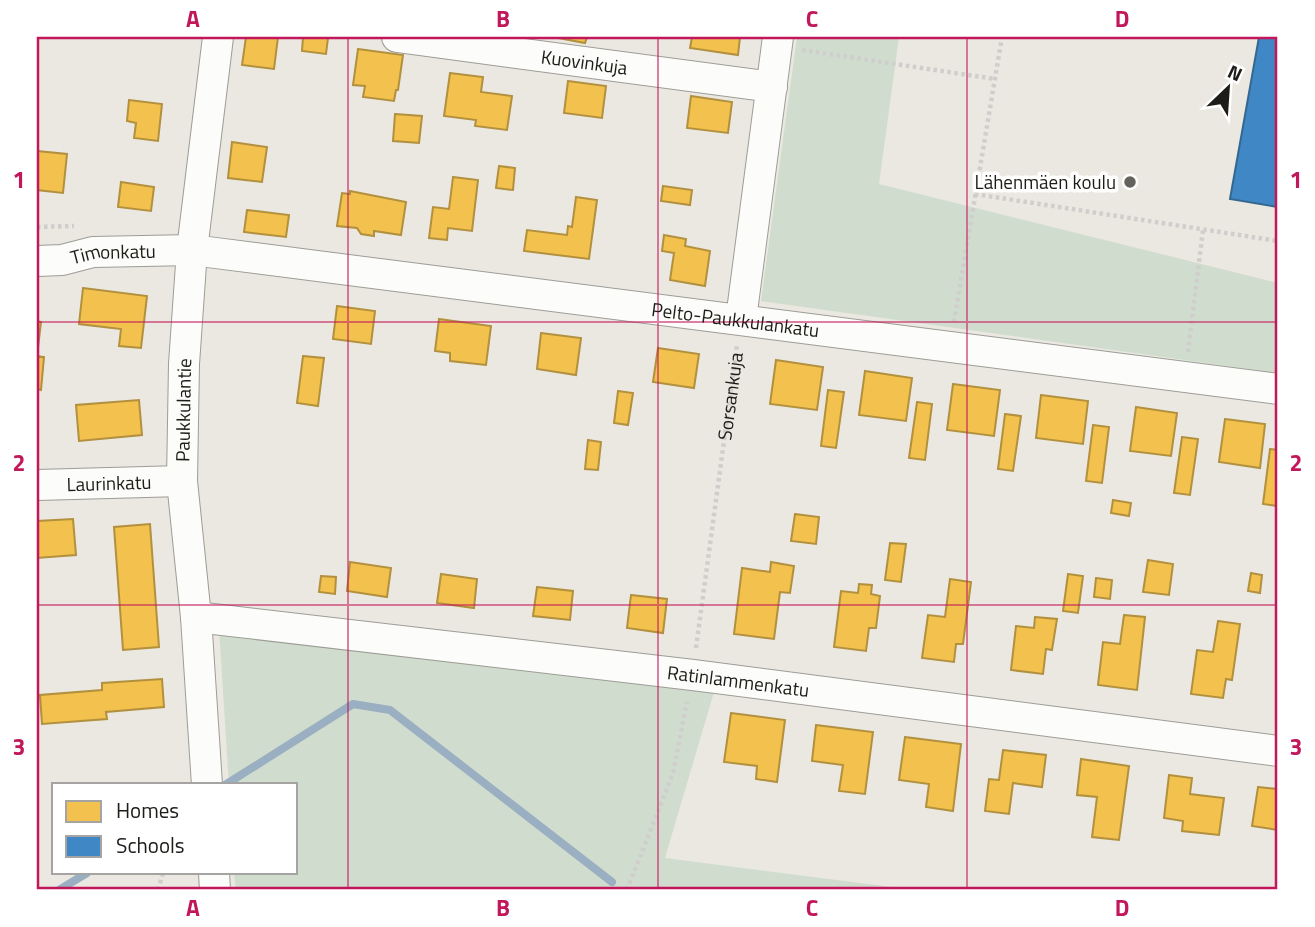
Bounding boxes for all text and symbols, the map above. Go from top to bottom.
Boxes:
text: A [186,1,200,36]
text: B [496,1,510,36]
text: C [806,1,818,36]
text: D [1115,1,1129,36]
street label: Kuovinkuja [539,41,630,82]
north arrow [1192,52,1262,122]
text: N [1223,56,1247,88]
text: 1 [13,162,25,197]
text: 1 [1290,162,1302,197]
place label: Lähenmäen koulu [975,167,1116,196]
marker: Lähenmäen koulu [1122,174,1138,190]
street label: Timonkatu [67,236,156,271]
street label: Pelto-Paukkulankatu [650,294,821,344]
street label: Sorsankuja [709,350,750,442]
street label: Paukkulantie [167,357,198,462]
text: 2 [13,445,25,480]
text: 2 [1290,445,1302,480]
street label: Laurinkatu [66,467,152,498]
street label: Ratinlammenkatu [666,657,811,704]
text: 3 [13,729,25,764]
text: 3 [1290,729,1302,764]
legend [52,783,298,874]
text: Homes [116,794,179,826]
text: Schools [116,829,185,861]
text: A [186,890,200,925]
text: B [496,890,510,925]
text: C [806,890,818,925]
text: D [1115,890,1129,925]

